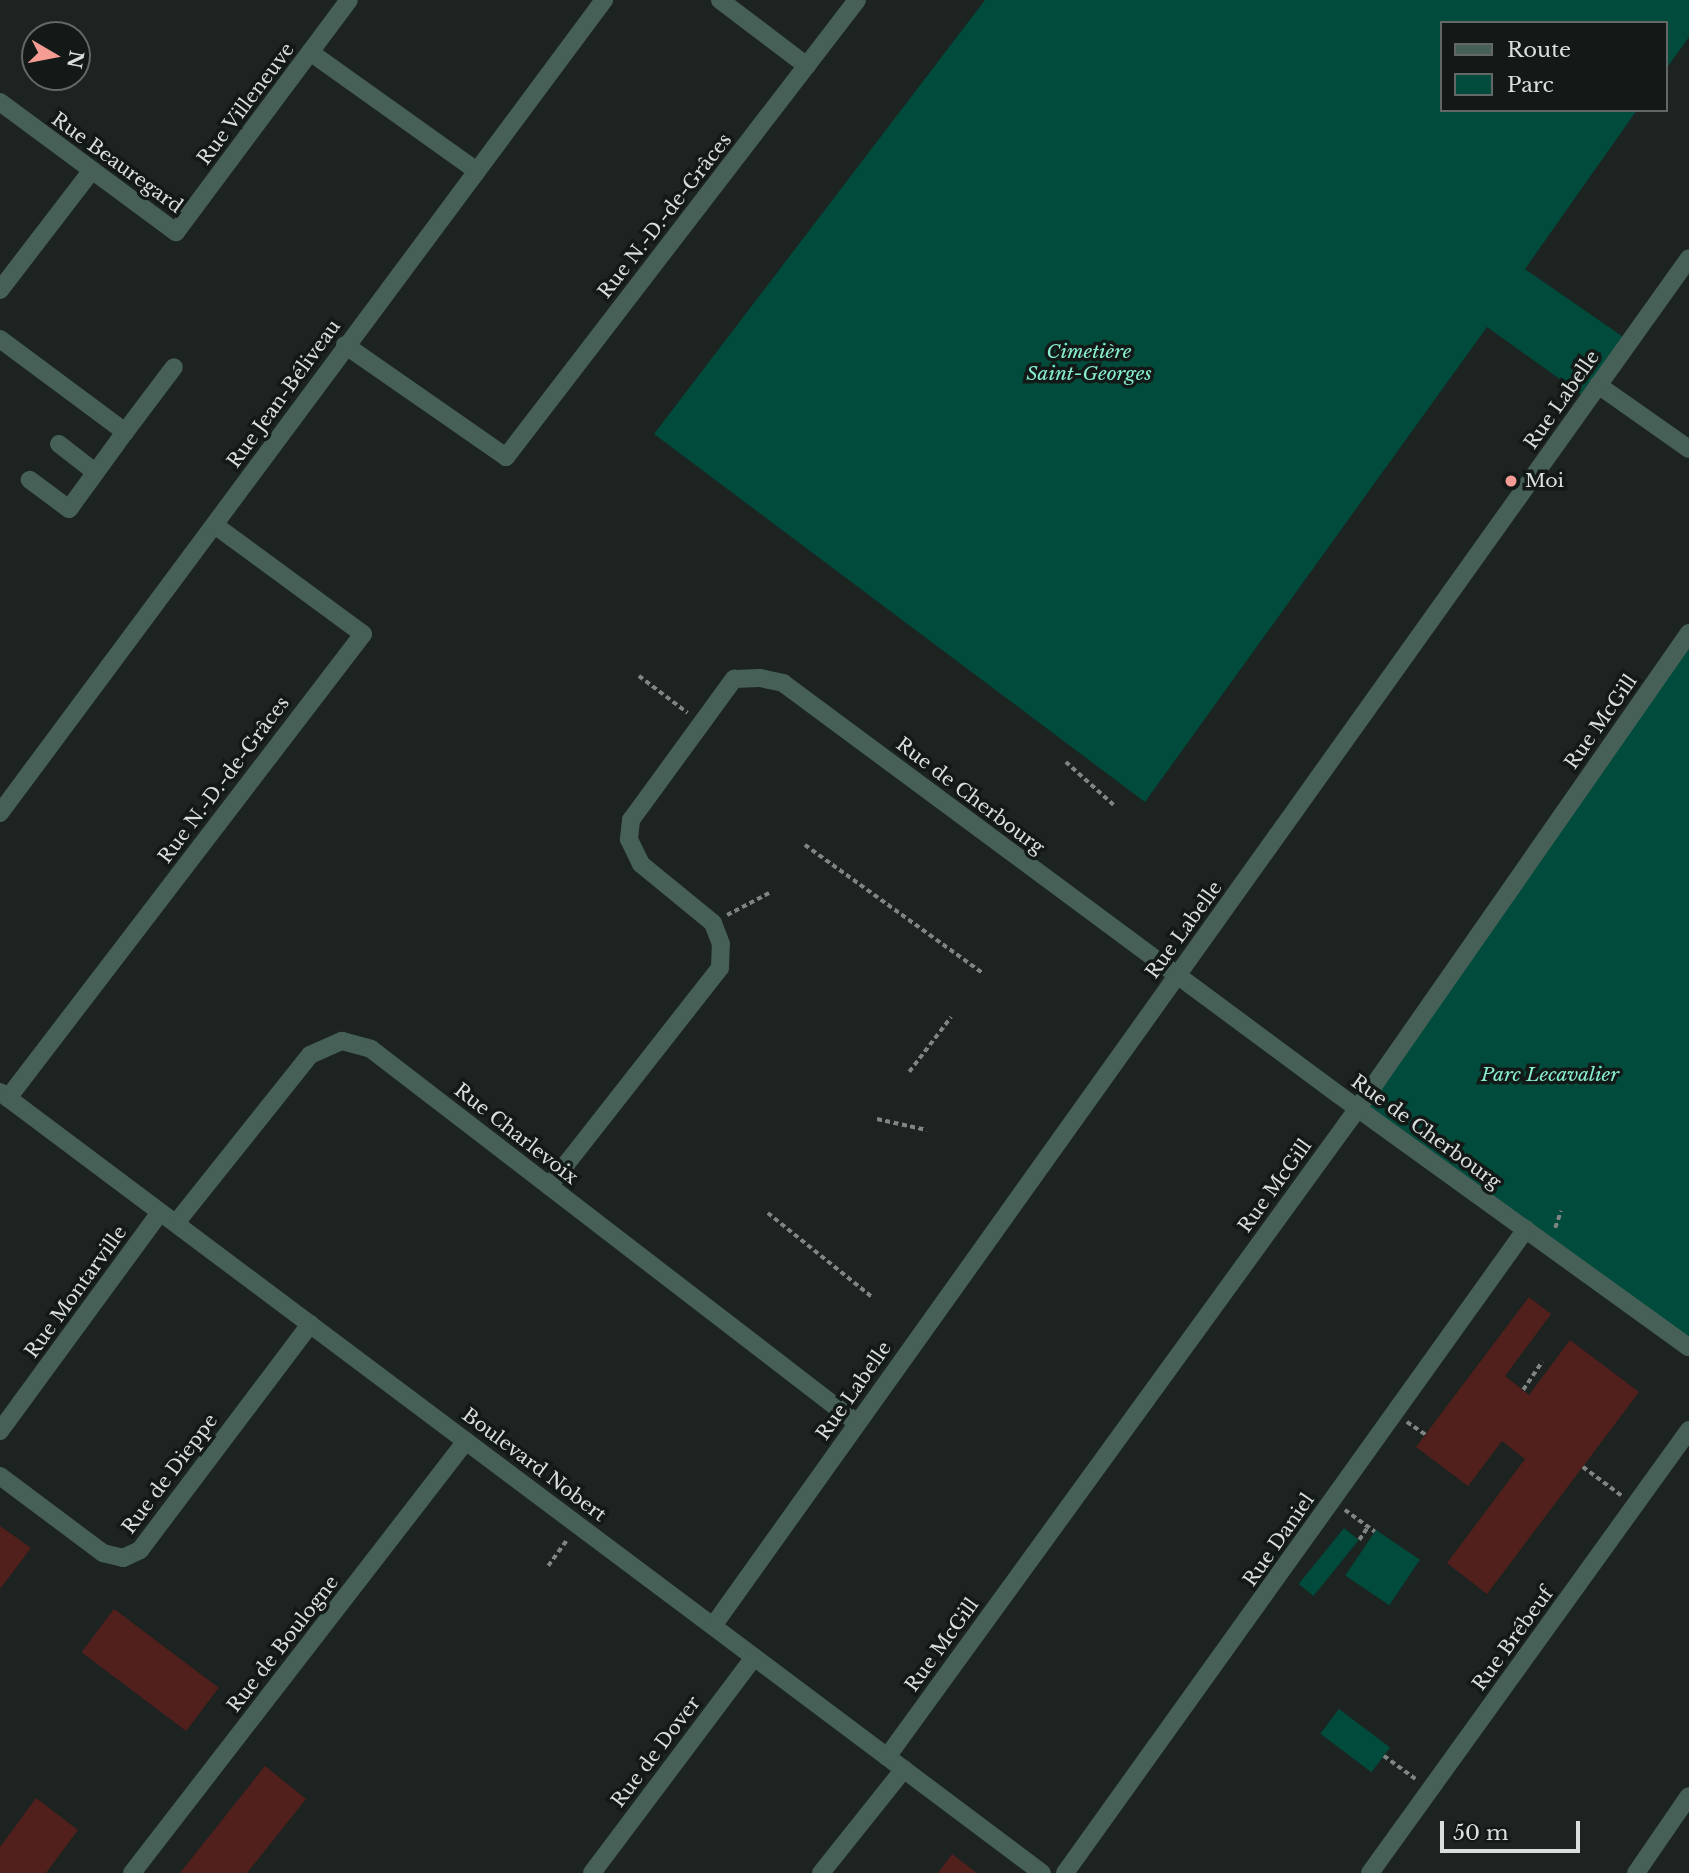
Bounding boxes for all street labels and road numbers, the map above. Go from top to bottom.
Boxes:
street label: Rue Villeneuve [193,38,299,170]
street label: Rue Beauregard [47,108,187,218]
street label: Rue N.-D.-de-Grâces [594,129,736,303]
street label: Rue Jean-Béliveau [223,316,345,472]
street label: Rue Labelle [1520,346,1604,454]
street label: Rue McGill [1560,670,1642,774]
street label: Rue N.-D.-de-Grâces [154,692,294,868]
street label: Rue de Cherbourg [891,733,1049,859]
street label: Rue Labelle [1141,877,1227,983]
street label: Rue de Cherbourg [1347,1070,1505,1194]
street label: Rue Charlevoix [450,1079,582,1189]
street label: Rue McGill [1234,1135,1316,1237]
street label: Rue Montarville [20,1221,132,1363]
street label: Rue Labelle [812,1337,896,1445]
street label: Boulevard Nobert [458,1403,610,1527]
street label: Rue de Dieppe [118,1410,222,1538]
street label: Rue Daniel [1239,1489,1319,1591]
street label: Rue de Boulogne [223,1571,343,1717]
street label: Rue Brébeuf [1468,1583,1558,1695]
street label: Rue McGill [901,1594,983,1696]
street label: Rue de Dover [607,1692,705,1812]

